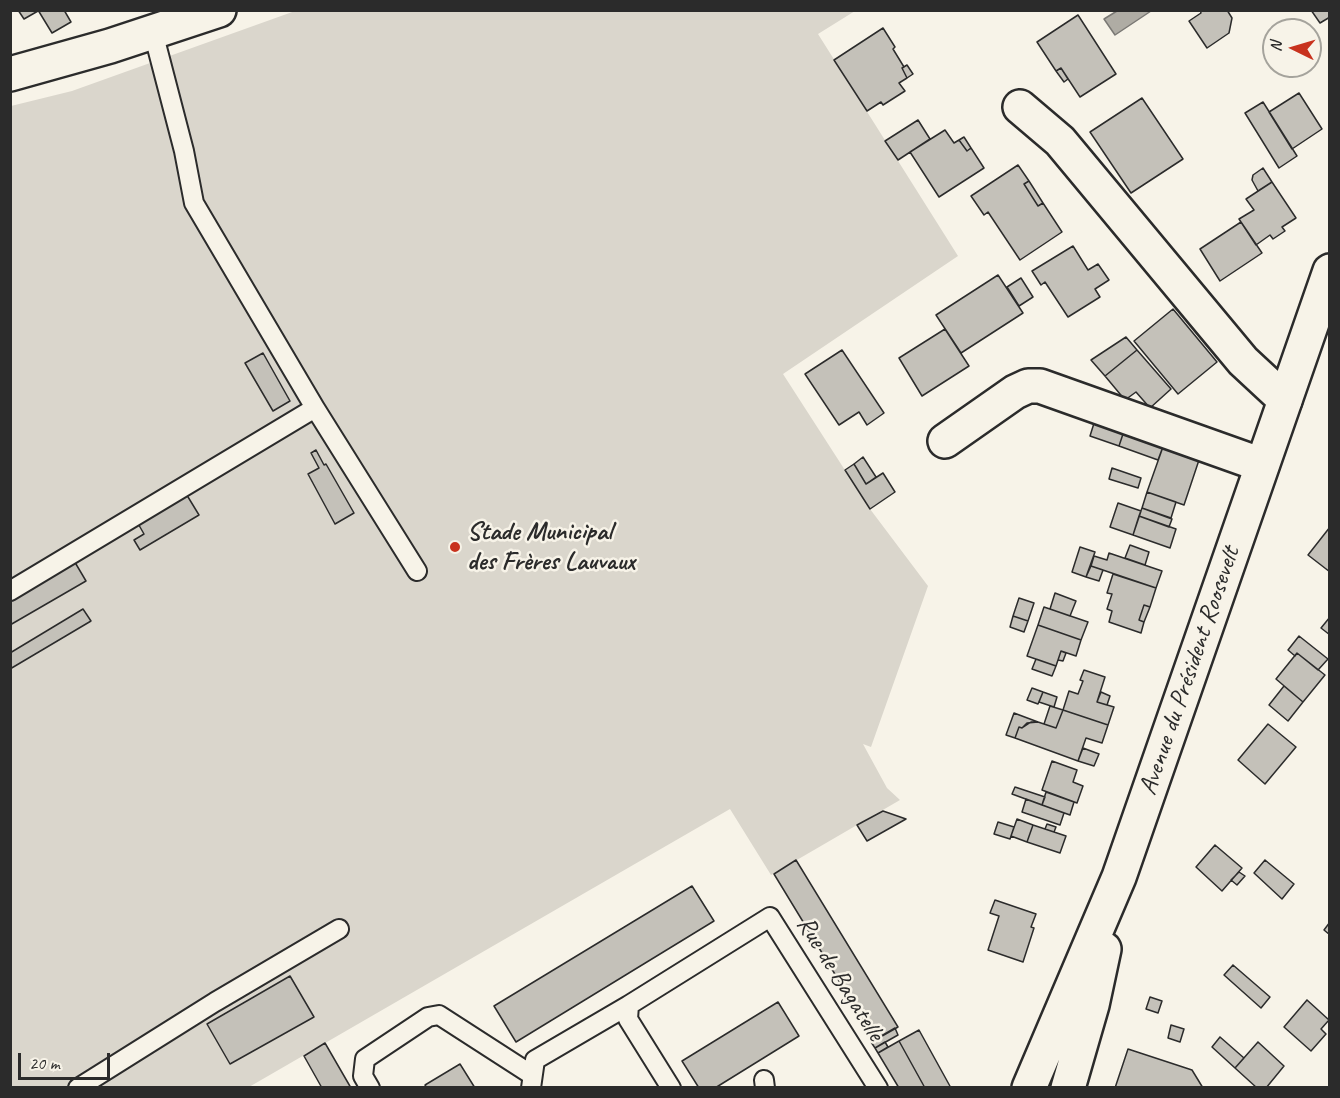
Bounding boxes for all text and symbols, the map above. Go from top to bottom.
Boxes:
north arrow [1262,18,1322,78]
text: N [1266,41,1286,52]
place label: Stade Municipal des Frères Lauvaux [467,516,635,578]
marker: Stade Municipal des Frères Lauvaux [448,540,462,554]
street label: Avenue du Président Roosevelt [1133,543,1247,799]
street label: Rue de Bagatelle [789,911,891,1047]
scale bar [21,1041,112,1079]
text: 20 m [29,1052,60,1074]

